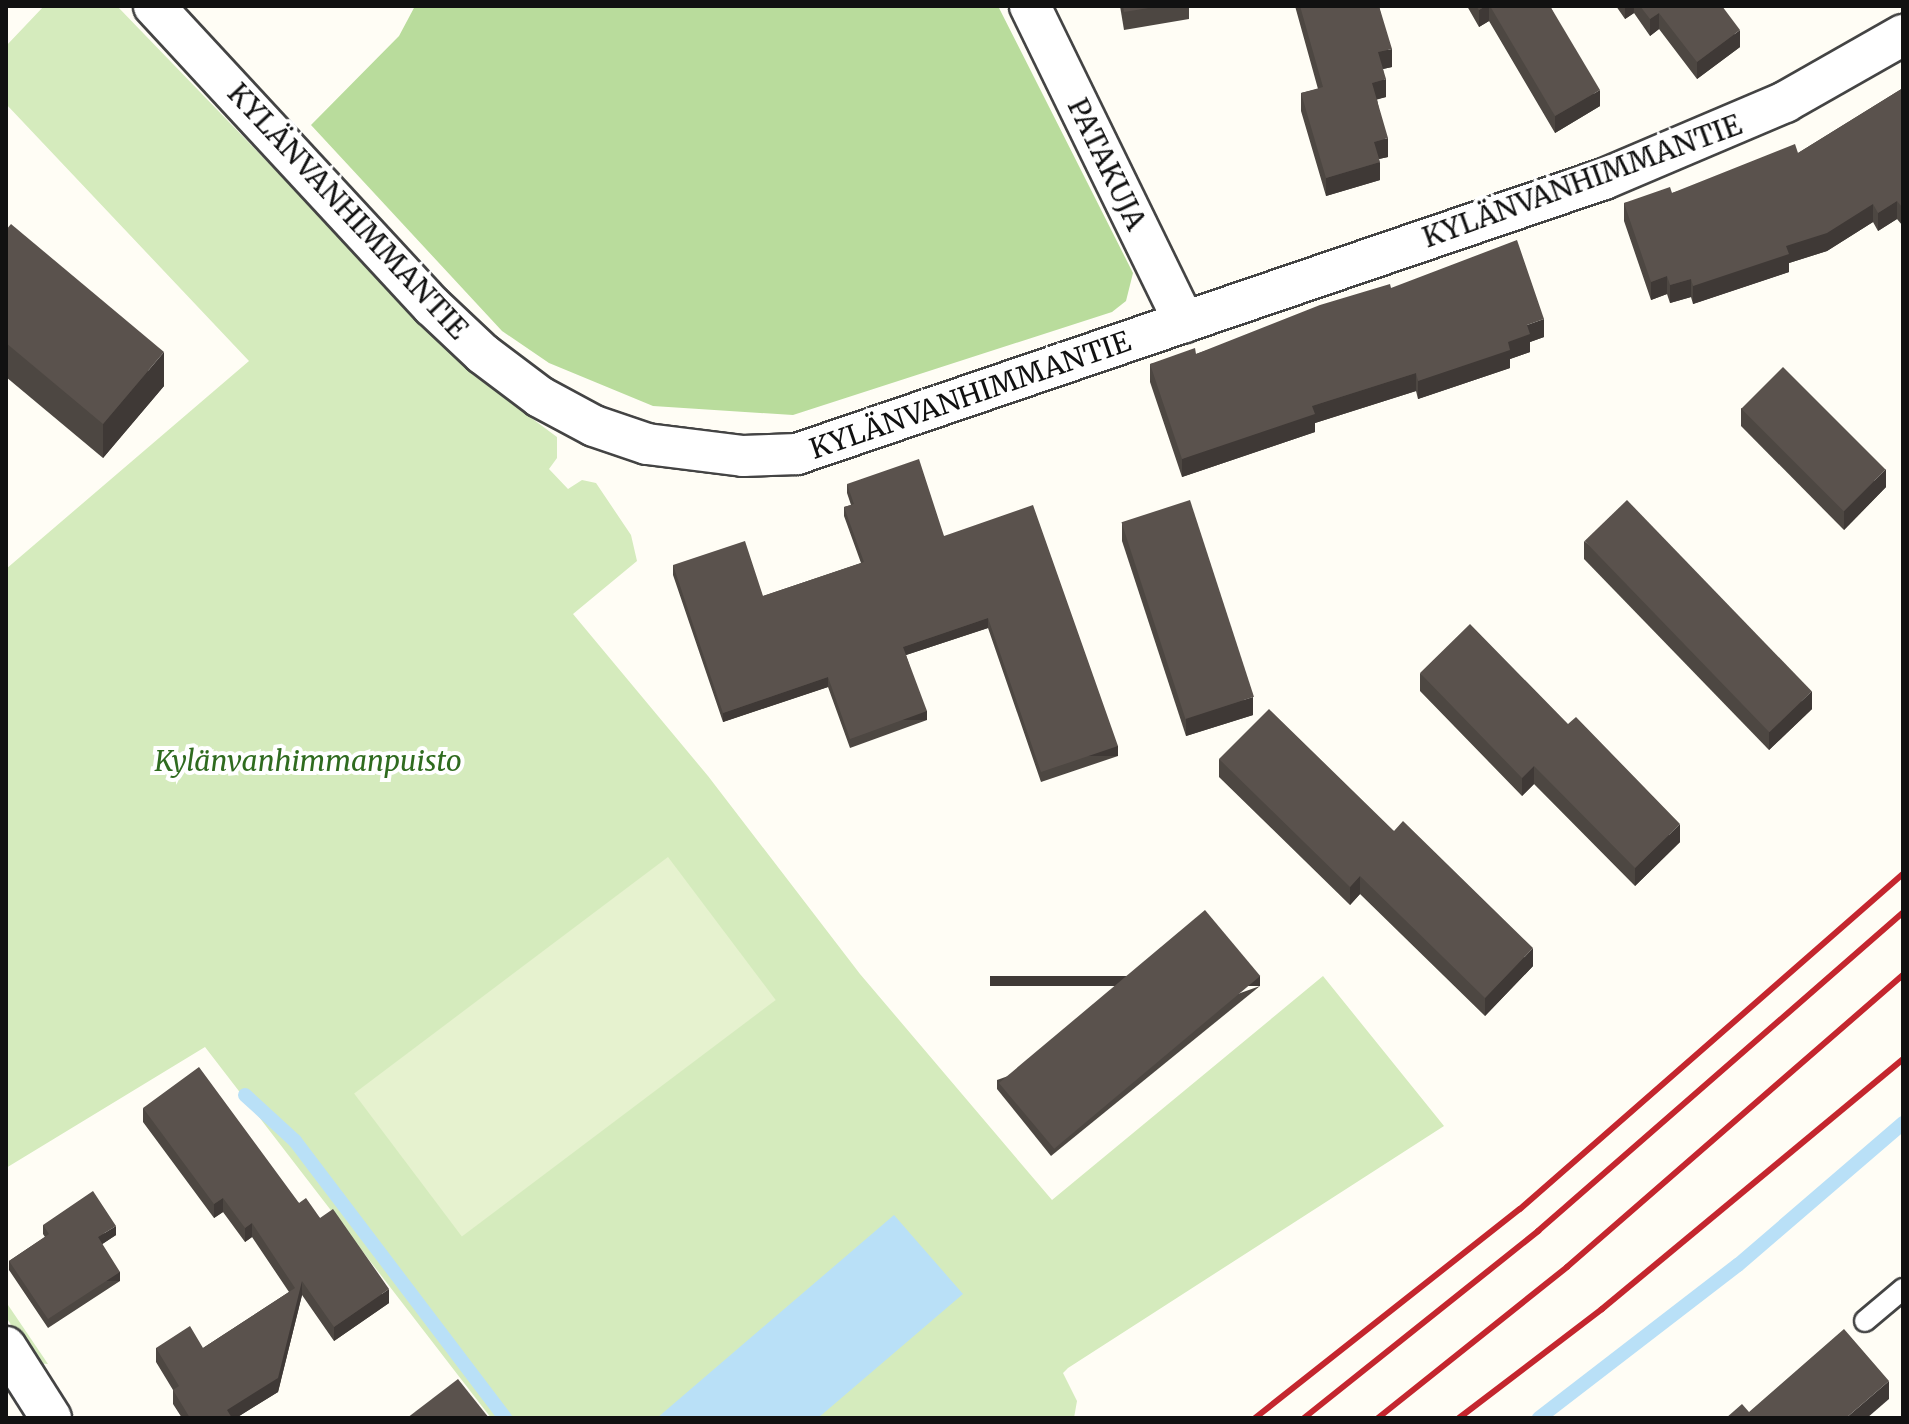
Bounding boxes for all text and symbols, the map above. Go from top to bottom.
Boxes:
street label: KYLÄNVANHIMMANTIE [221,76,475,346]
street label: PATAKUJA [1061,93,1153,235]
street label: KYLÄNVANHIMMANTIE [1418,108,1746,254]
street label: KYLÄNVANHIMMANTIE [805,324,1135,466]
park label: Kylänvanhimmanpuisto [154,744,462,778]

